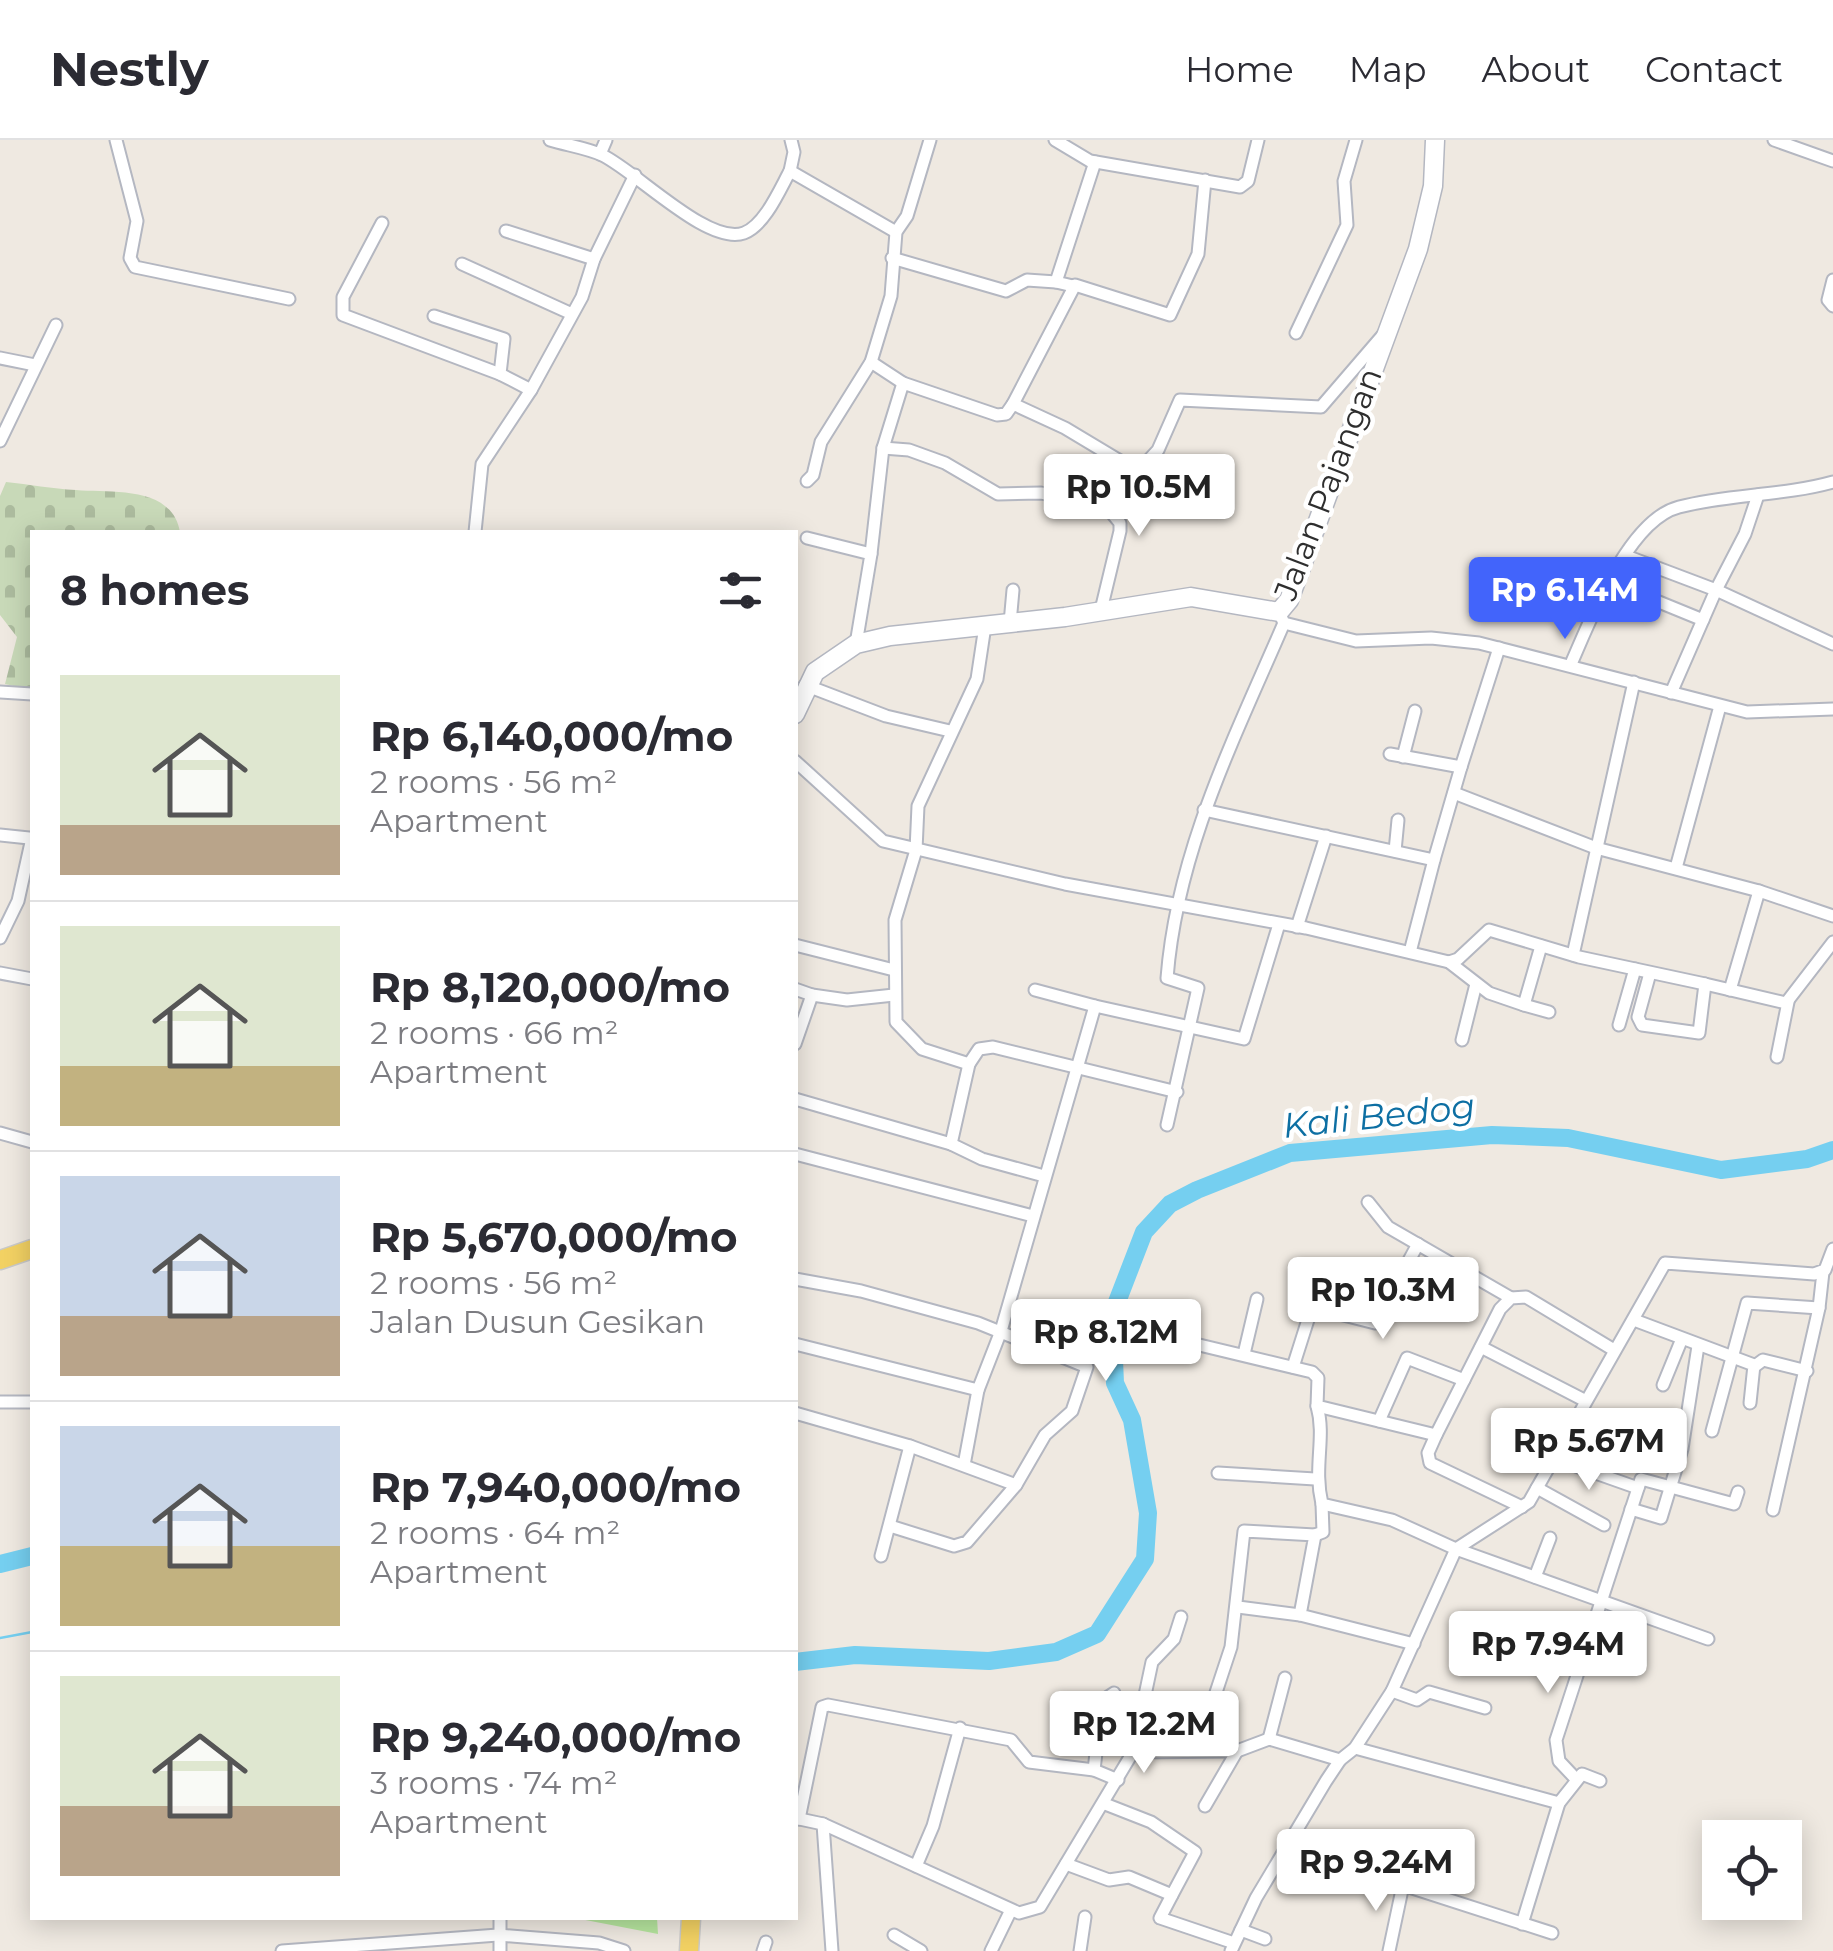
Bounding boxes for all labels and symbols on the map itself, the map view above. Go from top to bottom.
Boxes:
street label: Jalan Pajangan [1265,362,1390,606]
pin: Rp 10.5M [1036,454,1242,539]
pin: Rp 6.14M [1462,557,1668,642]
water label: Kali Bedog [1281,1084,1477,1147]
pin: Rp 10.3M [1280,1257,1486,1342]
pin: Rp 8.12M [1003,1299,1209,1384]
pin: Rp 5.67M [1486,1408,1692,1493]
pin: Rp 7.94M [1445,1611,1651,1696]
pin: Rp 12.2M [1041,1691,1247,1776]
pin: Rp 9.24M [1273,1829,1479,1914]

